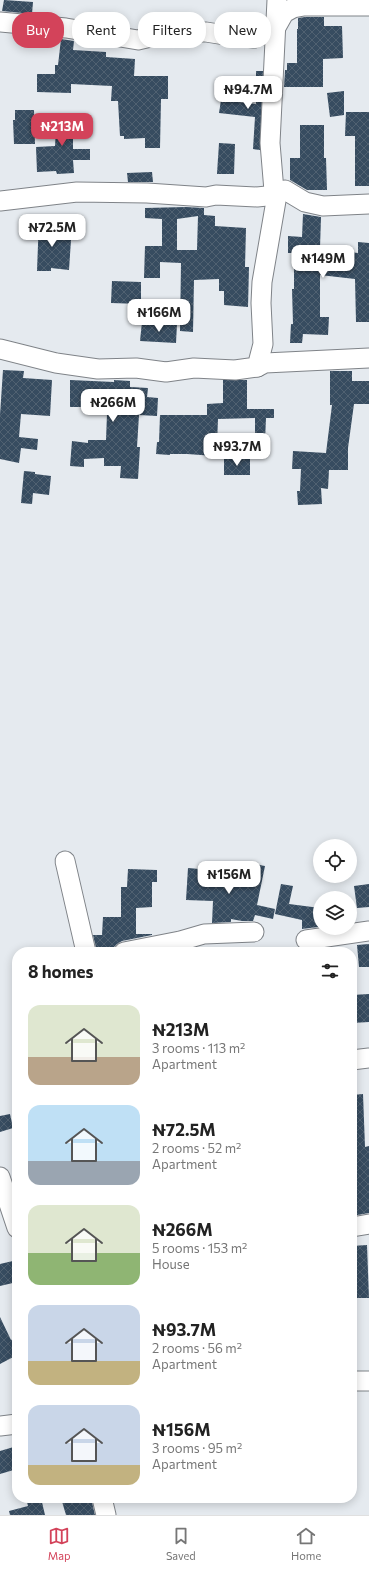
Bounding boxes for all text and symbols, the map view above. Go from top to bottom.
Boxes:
chip: Buy [12,12,64,48]
chip: Rent [72,12,130,48]
chip: Filters [138,12,206,48]
chip: New [214,12,271,48]
pin: ₦94.7M [215,76,281,110]
text: ₦94.7M [223,81,273,97]
pin: ₦213M [34,113,90,147]
text: ₦213M [40,118,84,134]
pin: ₦72.5M [19,214,85,248]
text: ₦72.5M [28,219,76,235]
pin: ₦149M [295,245,351,279]
text: ₦149M [300,250,346,266]
pin: ₦166M [131,299,187,333]
text: ₦166M [136,304,182,320]
pin: ₦266M [85,389,141,423]
text: ₦266M [90,394,136,410]
pin: ₦93.7M [204,433,270,467]
text: ₦93.7M [212,438,262,454]
map controls [313,839,357,935]
button: locate [313,839,357,883]
pin: ₦156M [201,861,257,895]
text: ₦156M [207,866,251,882]
button: layers [313,891,357,935]
icon: filters [319,960,341,982]
text: 8 homes [28,961,93,982]
text: ₦213M [152,1019,209,1040]
icon: home [60,1021,108,1069]
text: 3 rooms · 113 m² [152,1040,245,1056]
text: Apartment [152,1056,217,1072]
text: ₦72.5M [152,1119,216,1140]
icon: home [60,1121,108,1169]
text: 2 rooms · 52 m² [152,1140,241,1156]
text: Apartment [152,1156,217,1172]
text: ₦266M [152,1219,213,1240]
icon: home [60,1221,108,1269]
text: 5 rooms · 153 m² [152,1240,247,1256]
text: House [152,1256,190,1272]
text: ₦93.7M [152,1319,216,1340]
icon: home [60,1321,108,1369]
text: 2 rooms · 56 m² [152,1340,242,1356]
text: Apartment [152,1356,217,1372]
text: ₦156M [152,1419,211,1440]
icon: home [60,1421,108,1469]
text: 3 rooms · 95 m² [152,1440,242,1456]
text: Apartment [152,1456,217,1472]
tab: Map [48,1525,70,1562]
tab: Saved [166,1525,196,1562]
tab: Home [291,1525,321,1562]

